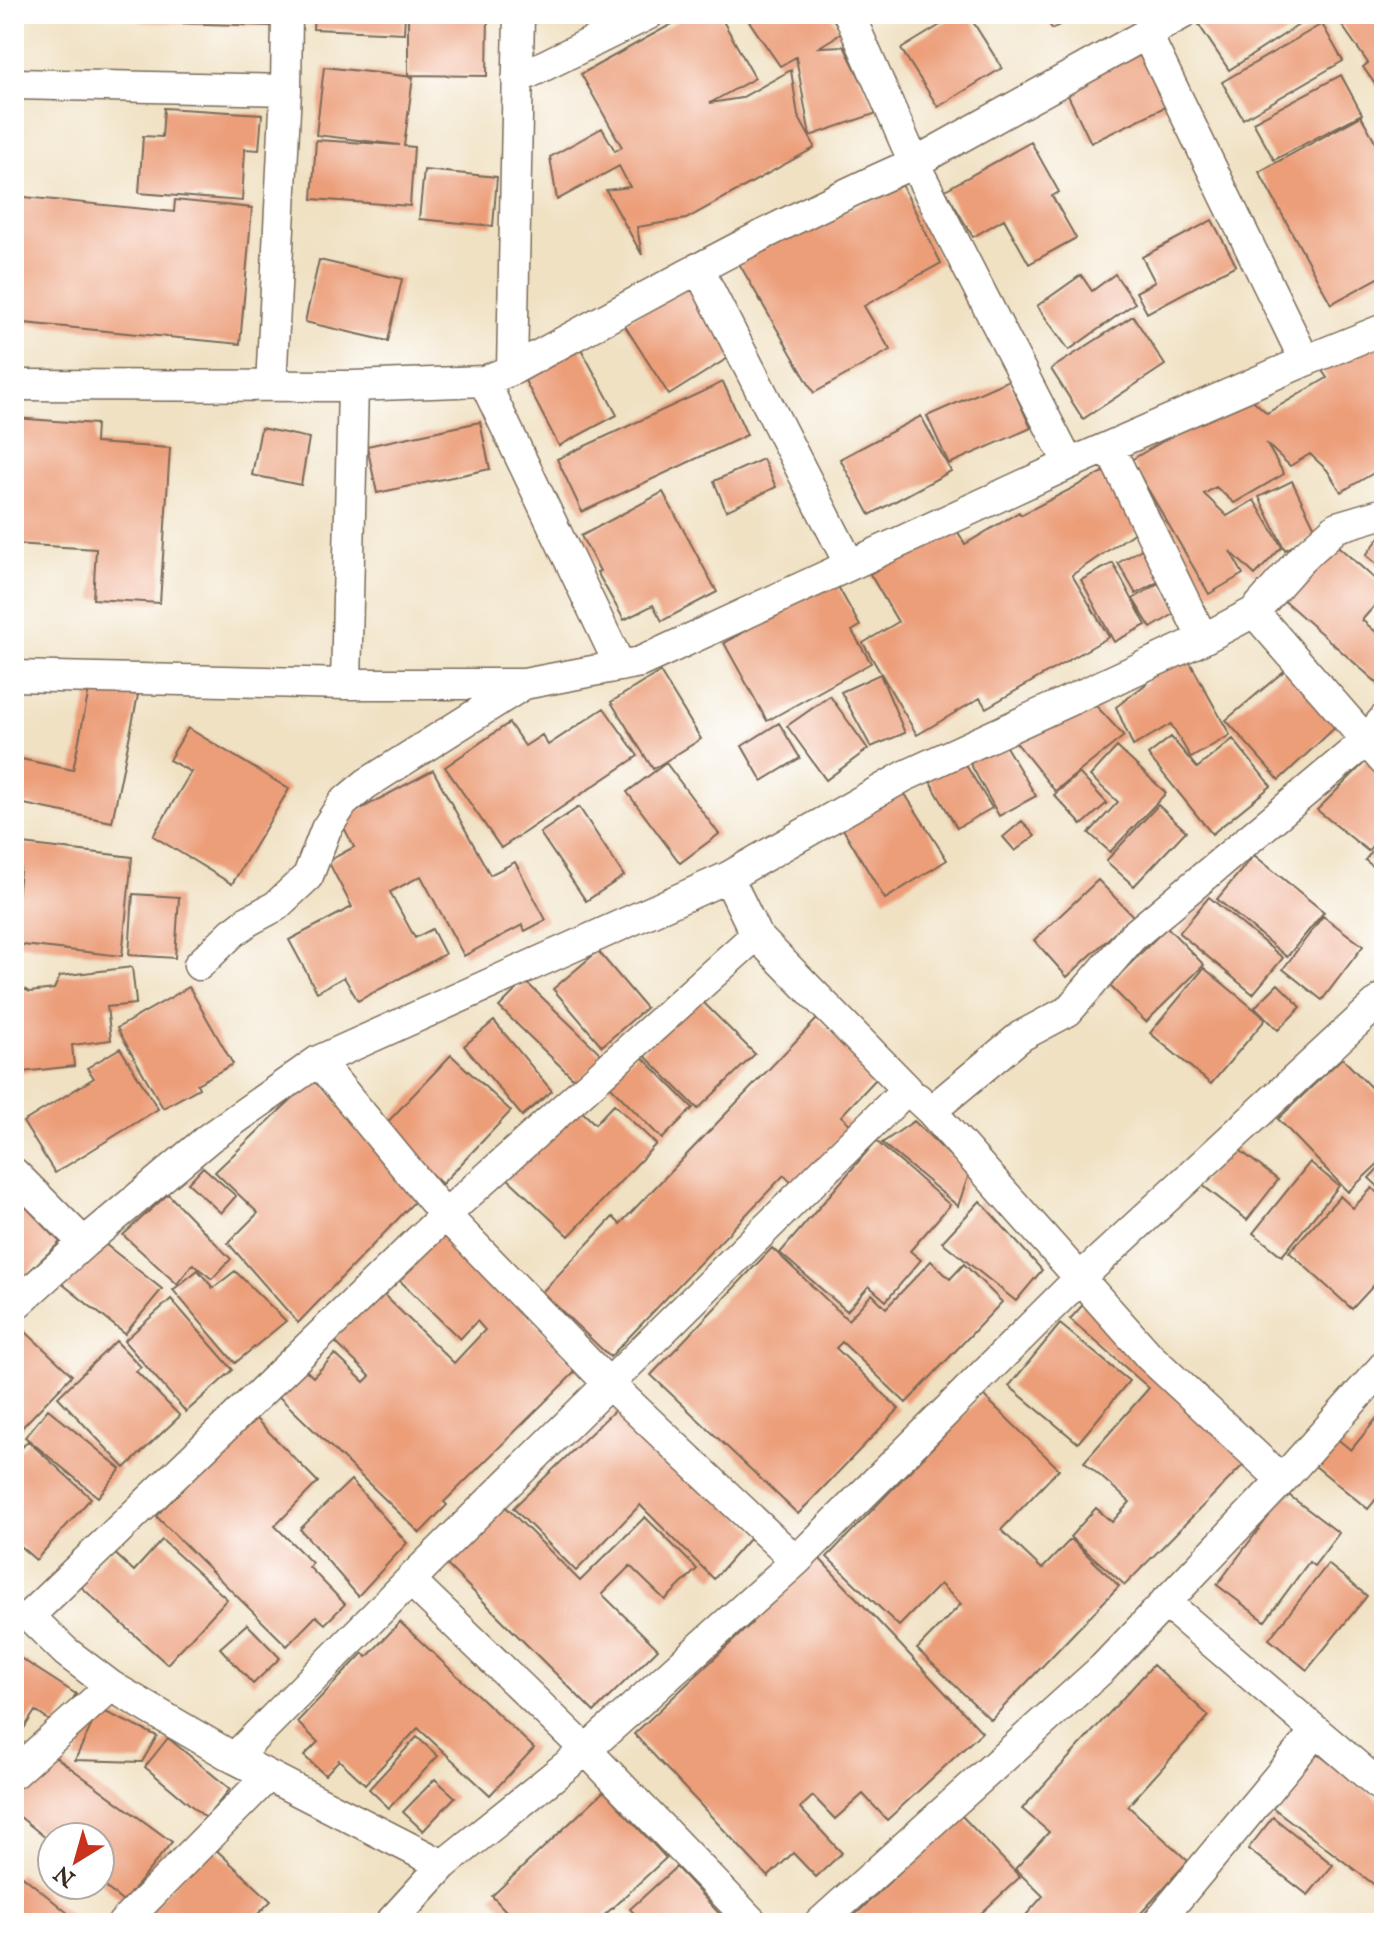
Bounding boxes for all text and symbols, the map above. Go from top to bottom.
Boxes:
north arrow [36,1821,116,1901]
text: N [49,1858,82,1893]

